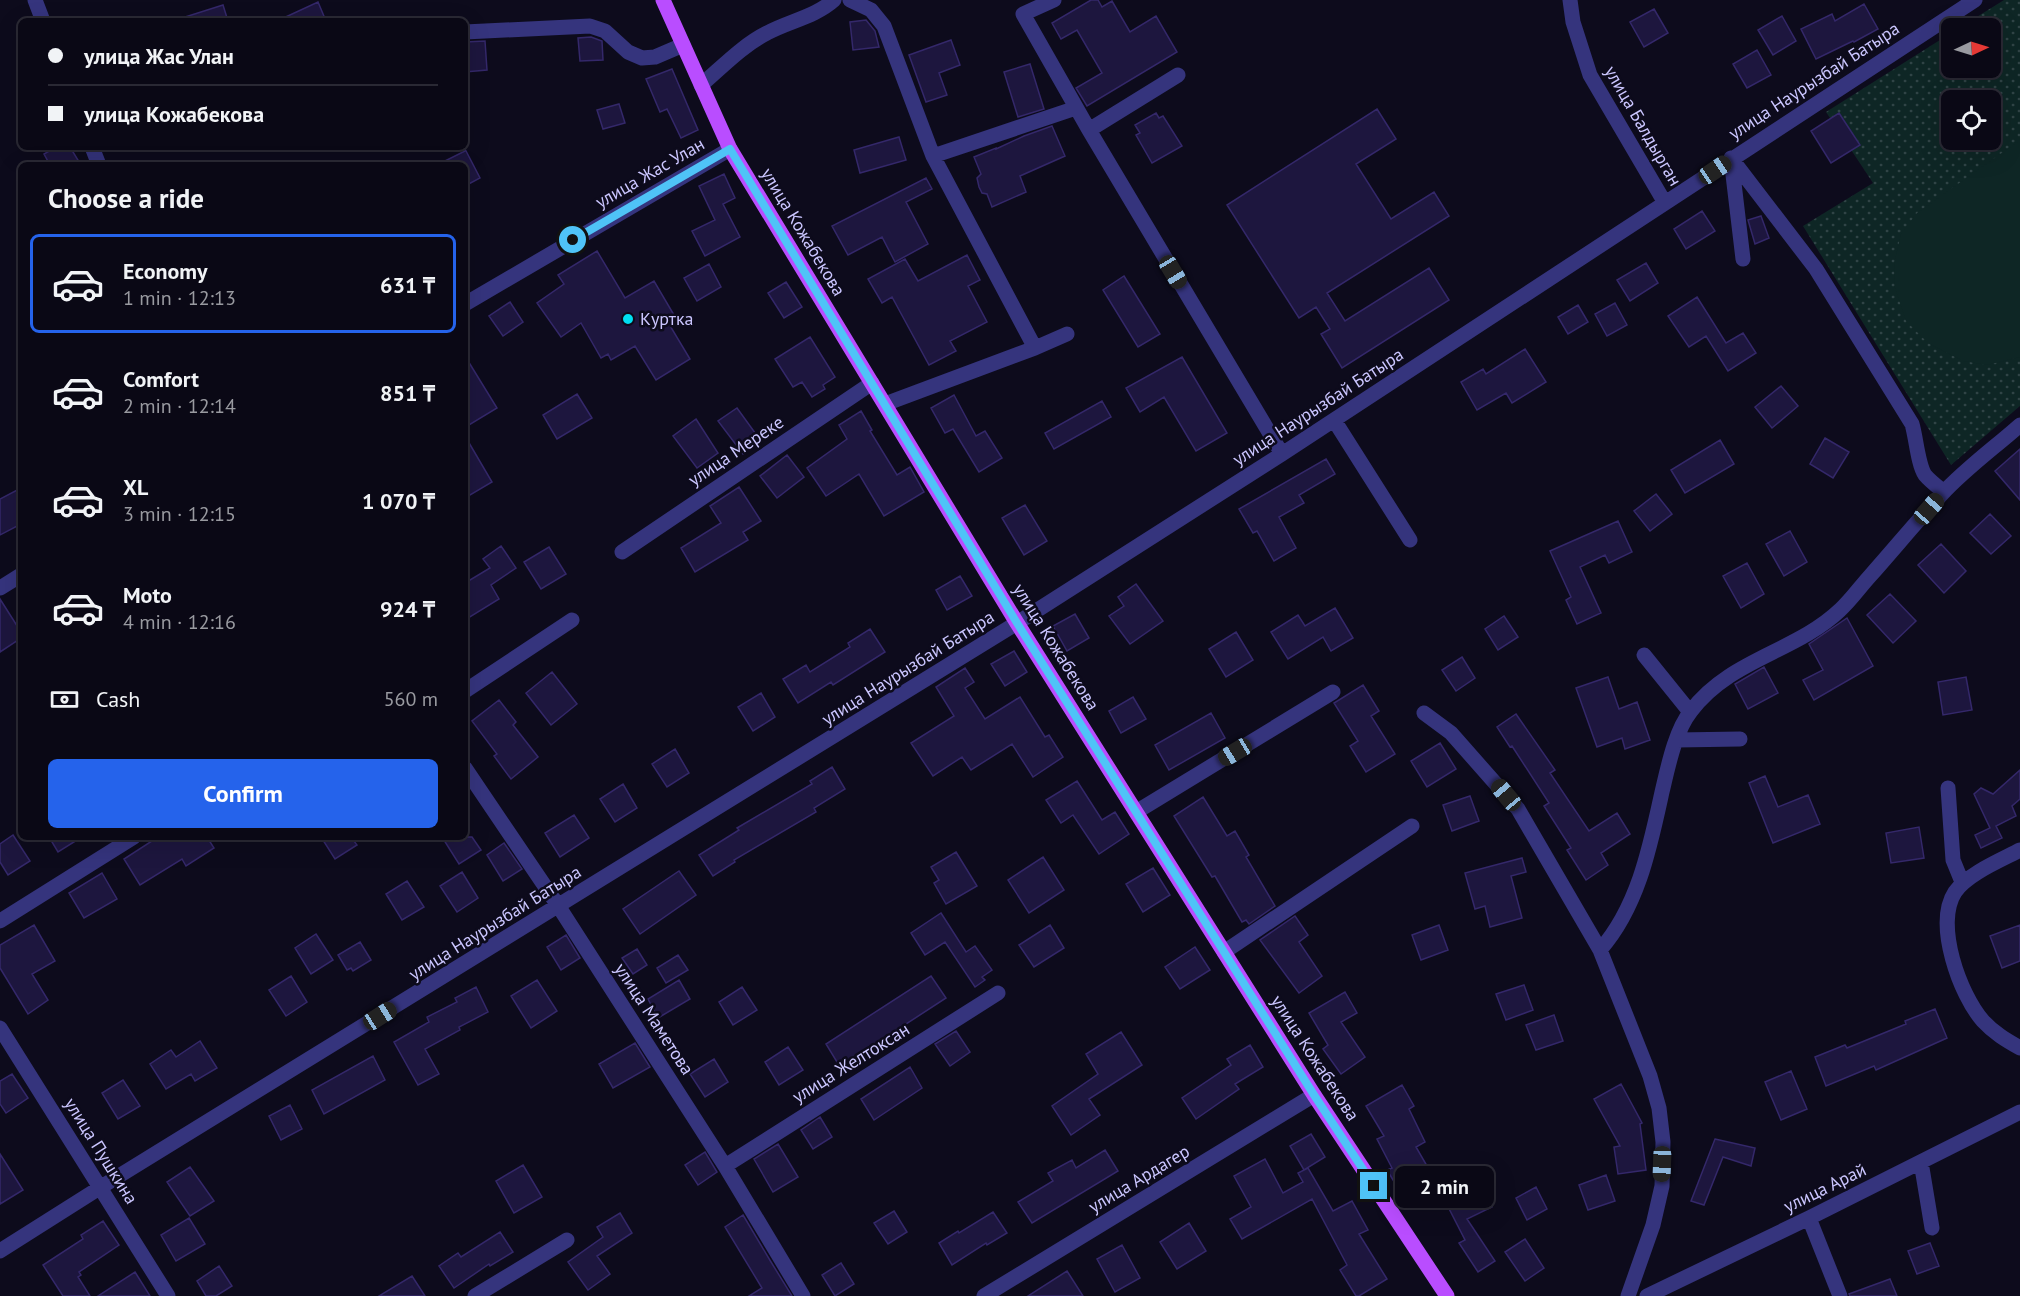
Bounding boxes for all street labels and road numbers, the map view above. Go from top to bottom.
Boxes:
street label: улица Наурызбай Батыра [1724,17,1904,145]
street label: улица Балдырган [1600,61,1687,190]
street label: улица Жас Улан [591,132,709,213]
street label: улица Кожабекова [756,163,851,300]
street label: улица Наурызбай Батыра [1228,343,1408,471]
street label: улица Мереке [684,410,788,491]
street label: улица Кожабекова [1008,579,1105,715]
street label: улица Наурызбай Батыра [817,605,998,730]
street label: улица Наурызбай Батыра [404,860,585,985]
street label: улица Маметова [610,958,699,1079]
street label: улица Кожабекова [1266,990,1365,1125]
street label: улица Желтоксан [788,1017,914,1108]
street label: улица Пушкина [60,1093,143,1208]
street label: улица Ардагер [1084,1139,1194,1218]
street label: улица Арай [1780,1158,1870,1217]

